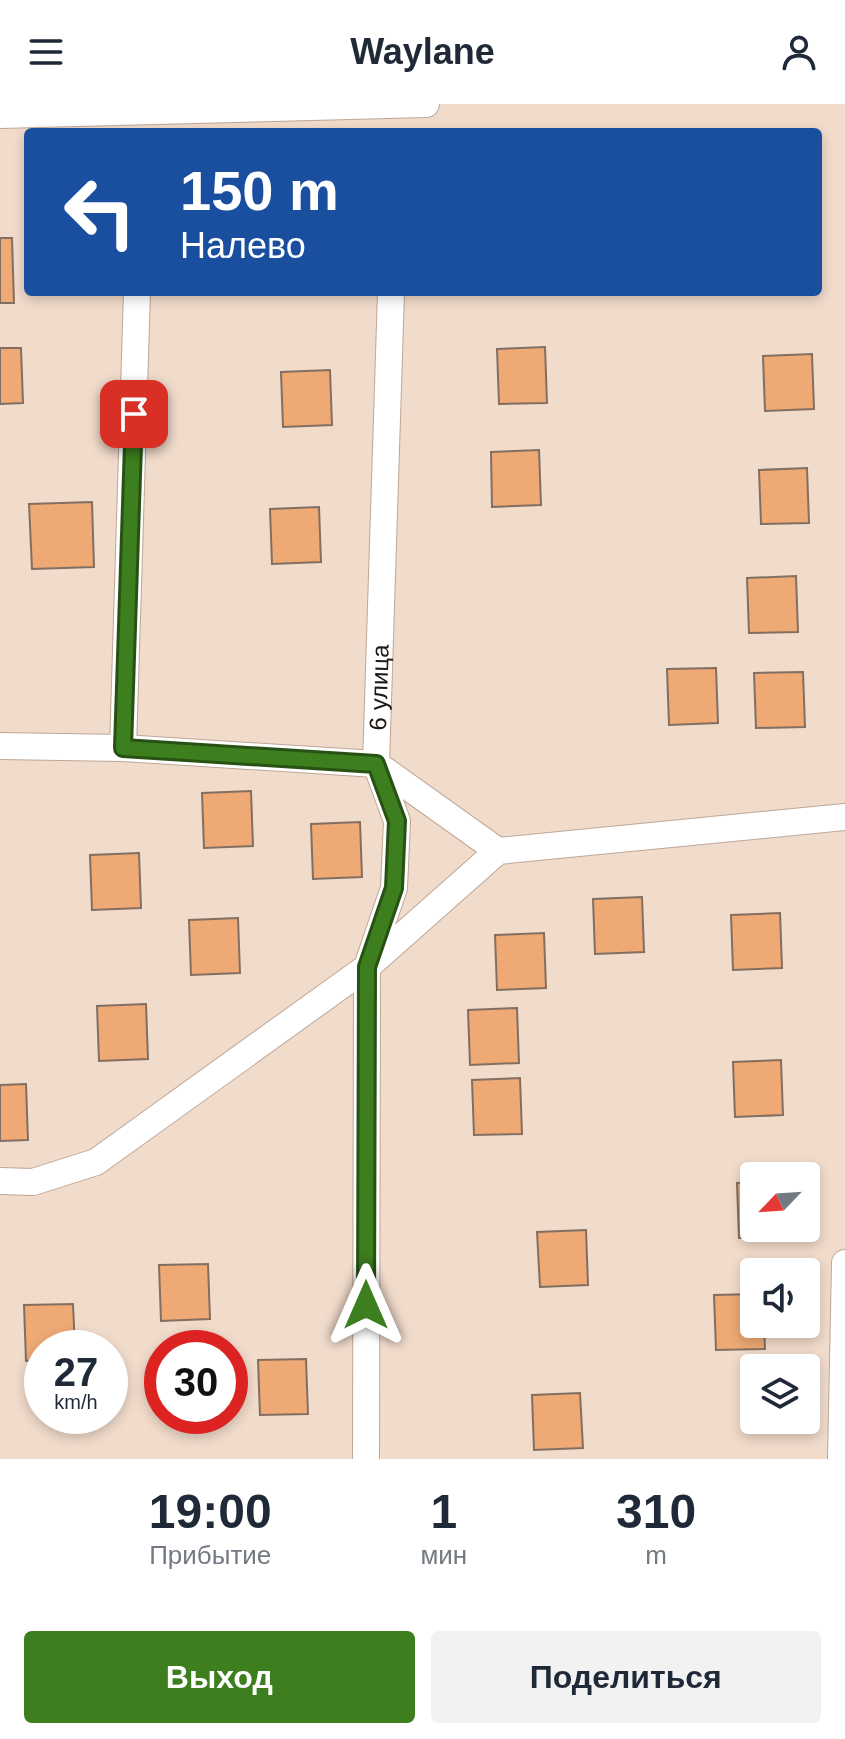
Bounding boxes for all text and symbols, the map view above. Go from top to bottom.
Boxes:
icon: menu [24,30,68,74]
icon: person [777,30,821,74]
text: Waylane [350,31,495,72]
text: 150 m [180,159,339,222]
icon: left [48,160,152,264]
text: Налево [180,225,306,266]
pin [100,380,168,448]
icon: arrive [112,392,156,436]
street label: 6 улица [364,643,393,731]
north arrow [740,1162,820,1242]
map controls [740,1162,820,1434]
button: sound [740,1258,820,1338]
position arrow [324,1263,408,1347]
speed limit sign: 30 [144,1330,248,1434]
text: 27 [54,1350,98,1394]
button: layers [740,1354,820,1434]
text: km/h [54,1391,98,1413]
text: 19:00 [149,1485,272,1538]
text: 1 [430,1485,457,1538]
text: 310 [616,1485,696,1538]
text: Прибытие [149,1540,271,1570]
text: мин [420,1540,467,1570]
text: m [645,1540,667,1570]
button: Выход [24,1631,415,1723]
button: Поделиться [431,1631,821,1723]

